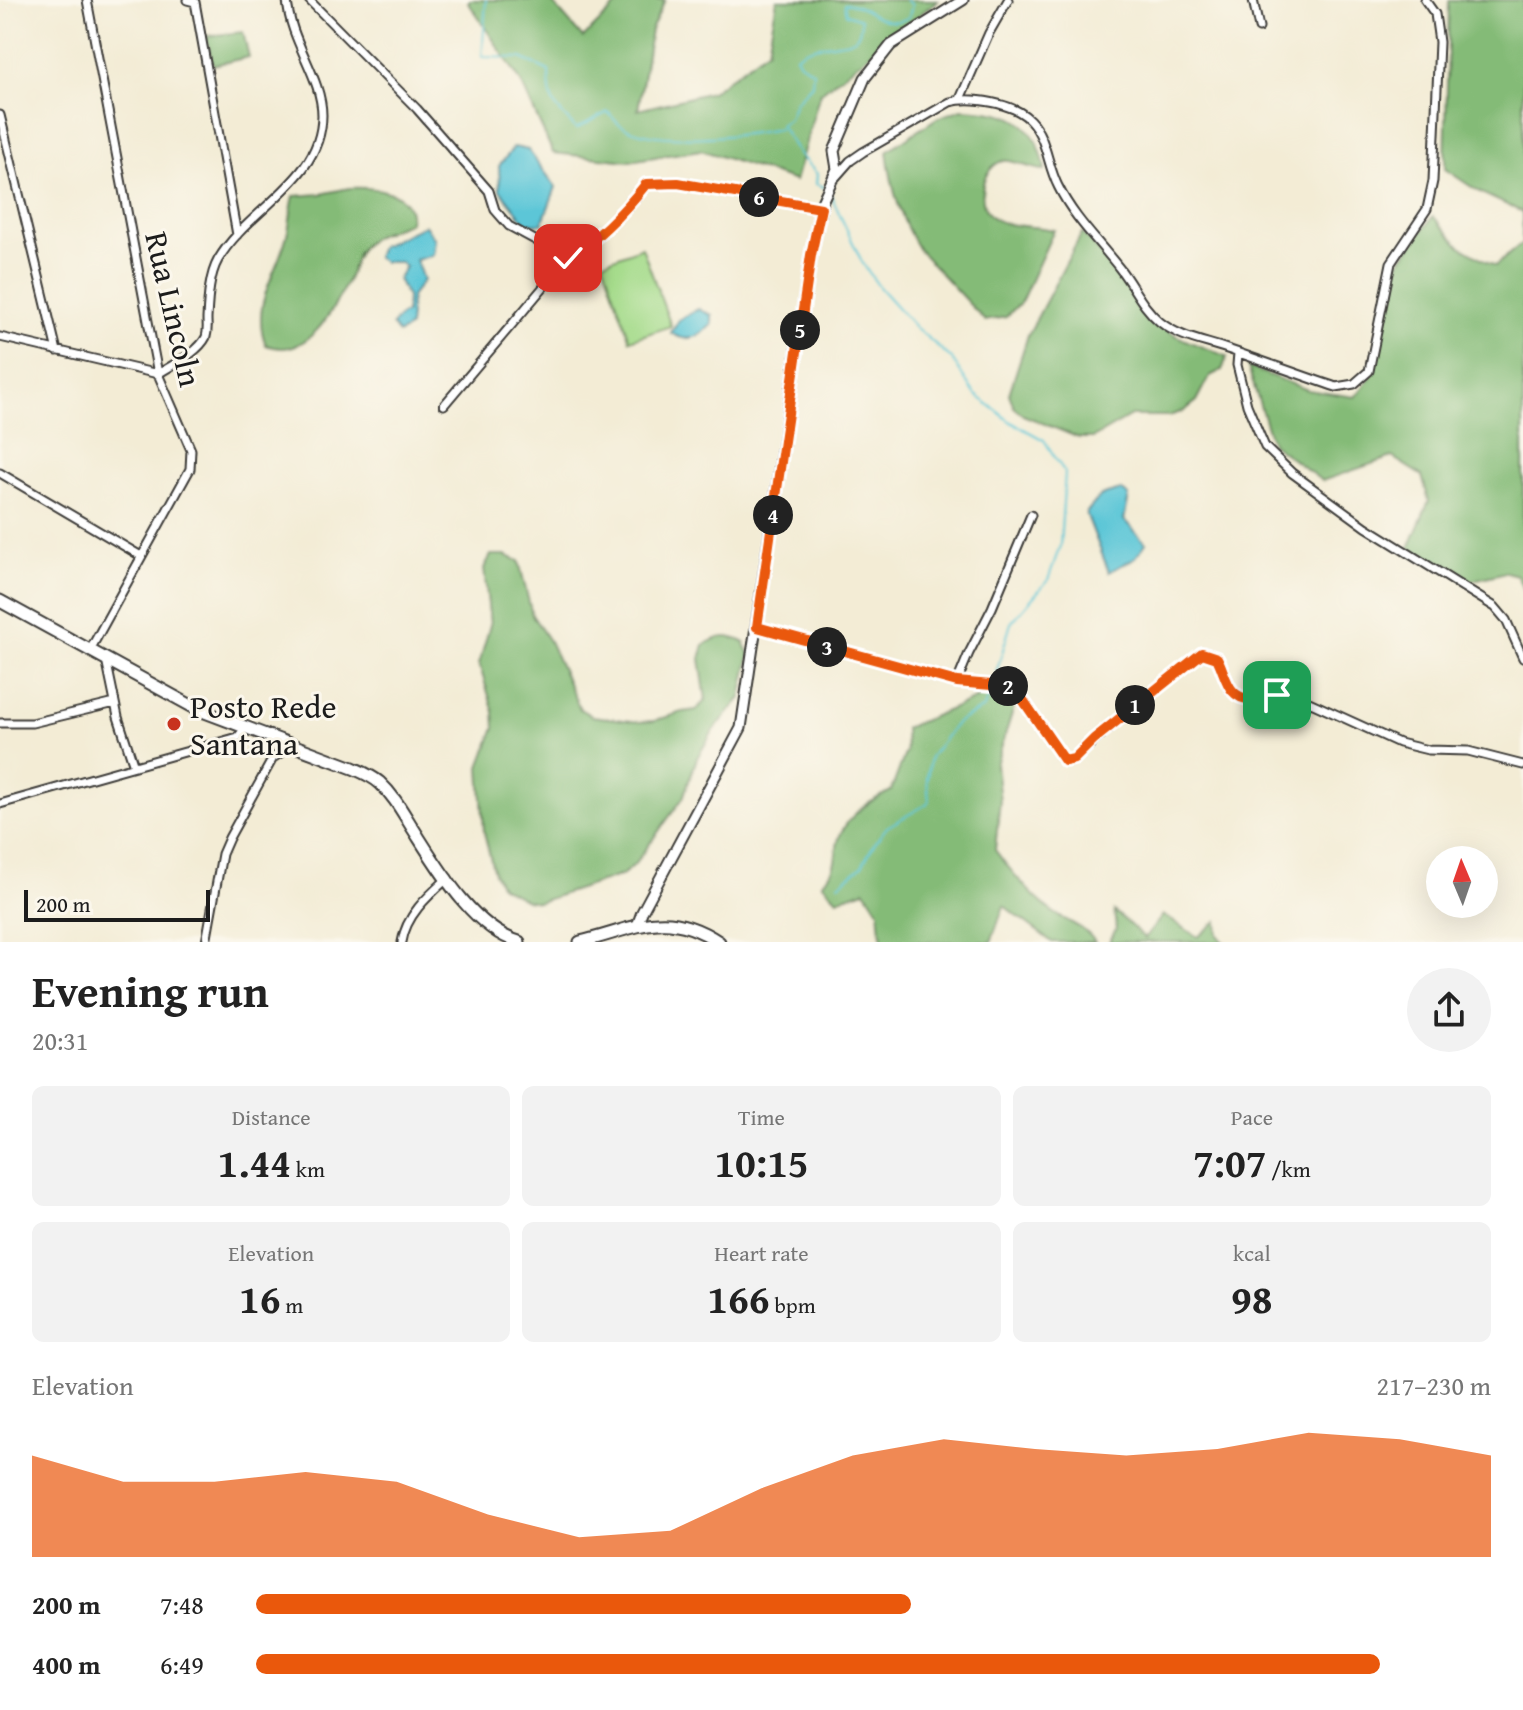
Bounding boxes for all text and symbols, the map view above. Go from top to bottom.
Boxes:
pin: 6 [739,177,779,217]
text: 6 [753,181,765,213]
pin [534,224,602,292]
street label: Rua Lincoln [133,227,215,391]
icon: check [546,236,590,280]
pin: 5 [780,310,820,350]
text: 5 [794,314,806,346]
pin: 4 [753,495,793,535]
text: 4 [767,499,779,531]
pin: 3 [807,627,847,667]
text: 3 [821,631,833,663]
pin [1243,661,1311,729]
pin: 2 [988,666,1028,706]
text: 2 [1002,670,1014,702]
icon: arrive [1255,673,1299,717]
place label: Posto Rede Santana [190,683,336,767]
pin: 1 [1115,685,1155,725]
text: 1 [1129,689,1141,721]
marker: Posto Rede Santana [165,715,183,733]
north arrow [1426,846,1498,918]
map controls [1426,846,1498,918]
scale bar [24,886,210,922]
text: 200 m [36,888,91,920]
text: Evening run [32,959,269,1023]
button: share [1407,968,1491,1052]
text: 20:31 [32,1021,88,1060]
text: Distance [232,1101,311,1133]
text: Time [738,1101,785,1133]
text: Pace [1231,1101,1273,1133]
text: 1.44 [217,1133,291,1192]
text: 10:15 [714,1133,809,1192]
text: 7:07 [1193,1133,1266,1192]
text: km [291,1153,325,1185]
text: /km [1266,1153,1311,1185]
text: Elevation [228,1237,314,1269]
text: Heart rate [714,1237,809,1269]
text: kcal [1233,1237,1271,1269]
text: 16 [239,1269,280,1328]
text: 166 [707,1269,770,1328]
text: 98 [1231,1269,1273,1328]
text: m [280,1289,303,1321]
text: bpm [770,1289,816,1321]
text: Elevation [32,1366,134,1405]
text: 217–230 m [1377,1366,1491,1405]
text: 200 m [32,1585,100,1624]
text: 7:48 [160,1585,204,1624]
text: 400 m [32,1645,100,1684]
text: 6:49 [160,1645,204,1684]

